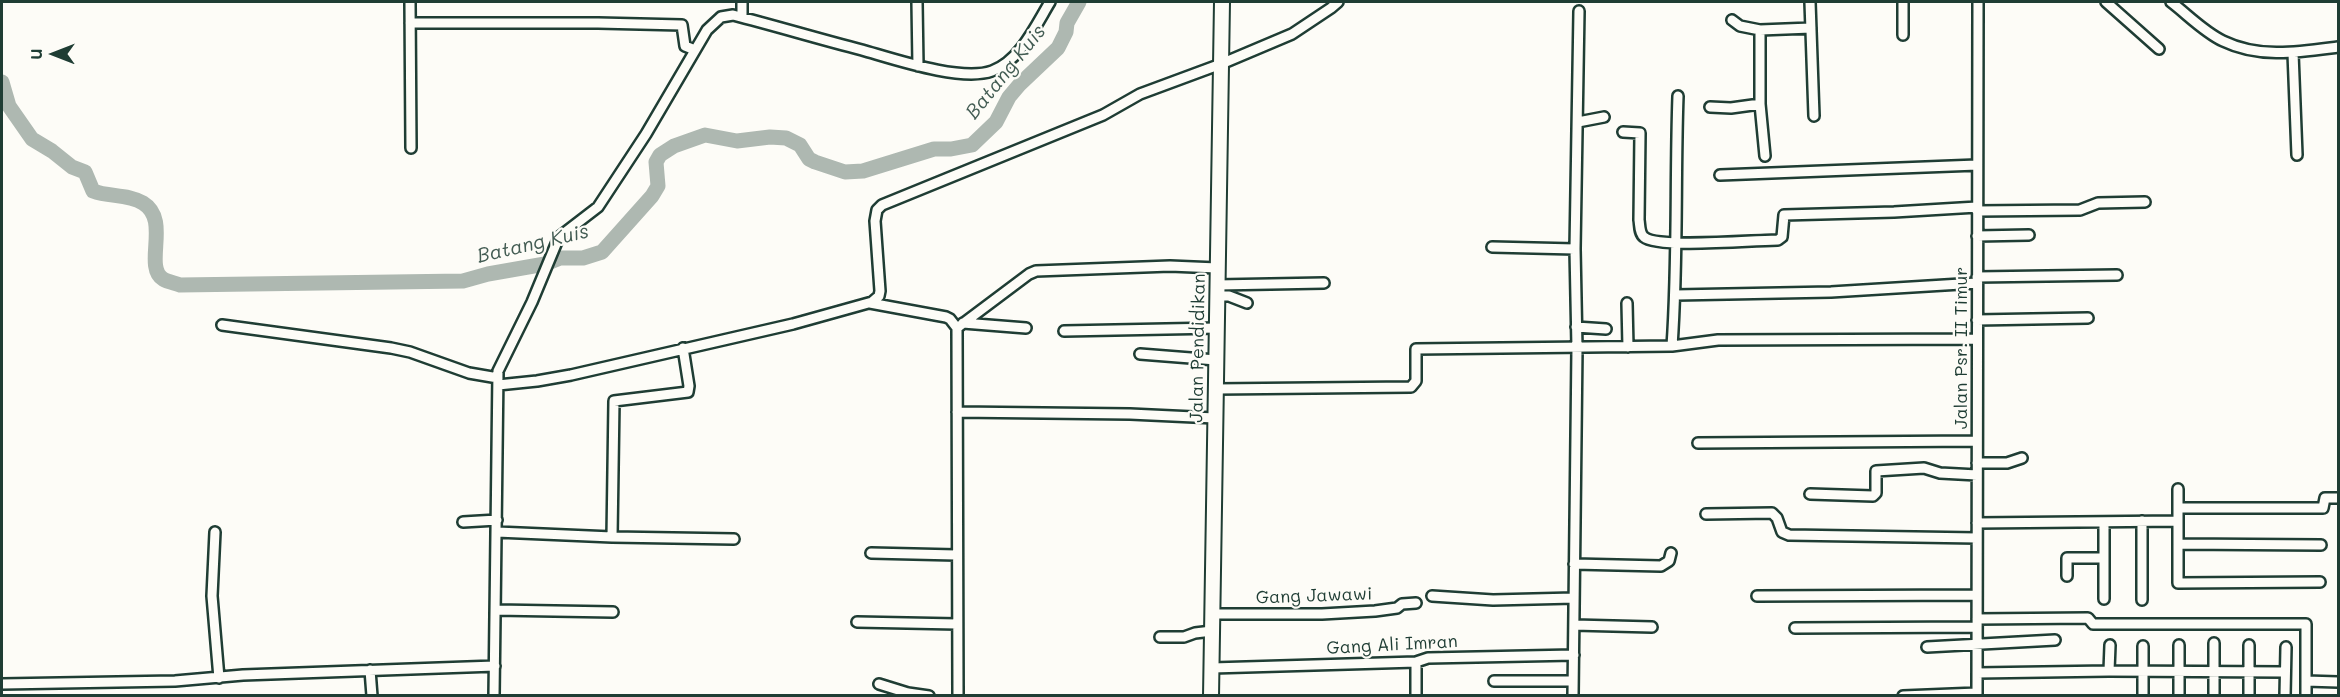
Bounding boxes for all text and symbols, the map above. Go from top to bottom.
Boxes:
water label: Batang Kuis [961,20,1051,124]
north arrow [24,24,84,84]
text: U [25,48,46,60]
water label: Batang Kuis [475,219,591,269]
street label: Jalan Psr. II Timur [1950,267,1972,429]
street label: Jalan Pendidikan [1186,273,1210,423]
street label: Gang Jawawi [1255,583,1373,609]
street label: Gang Ali Imran [1326,631,1458,659]

